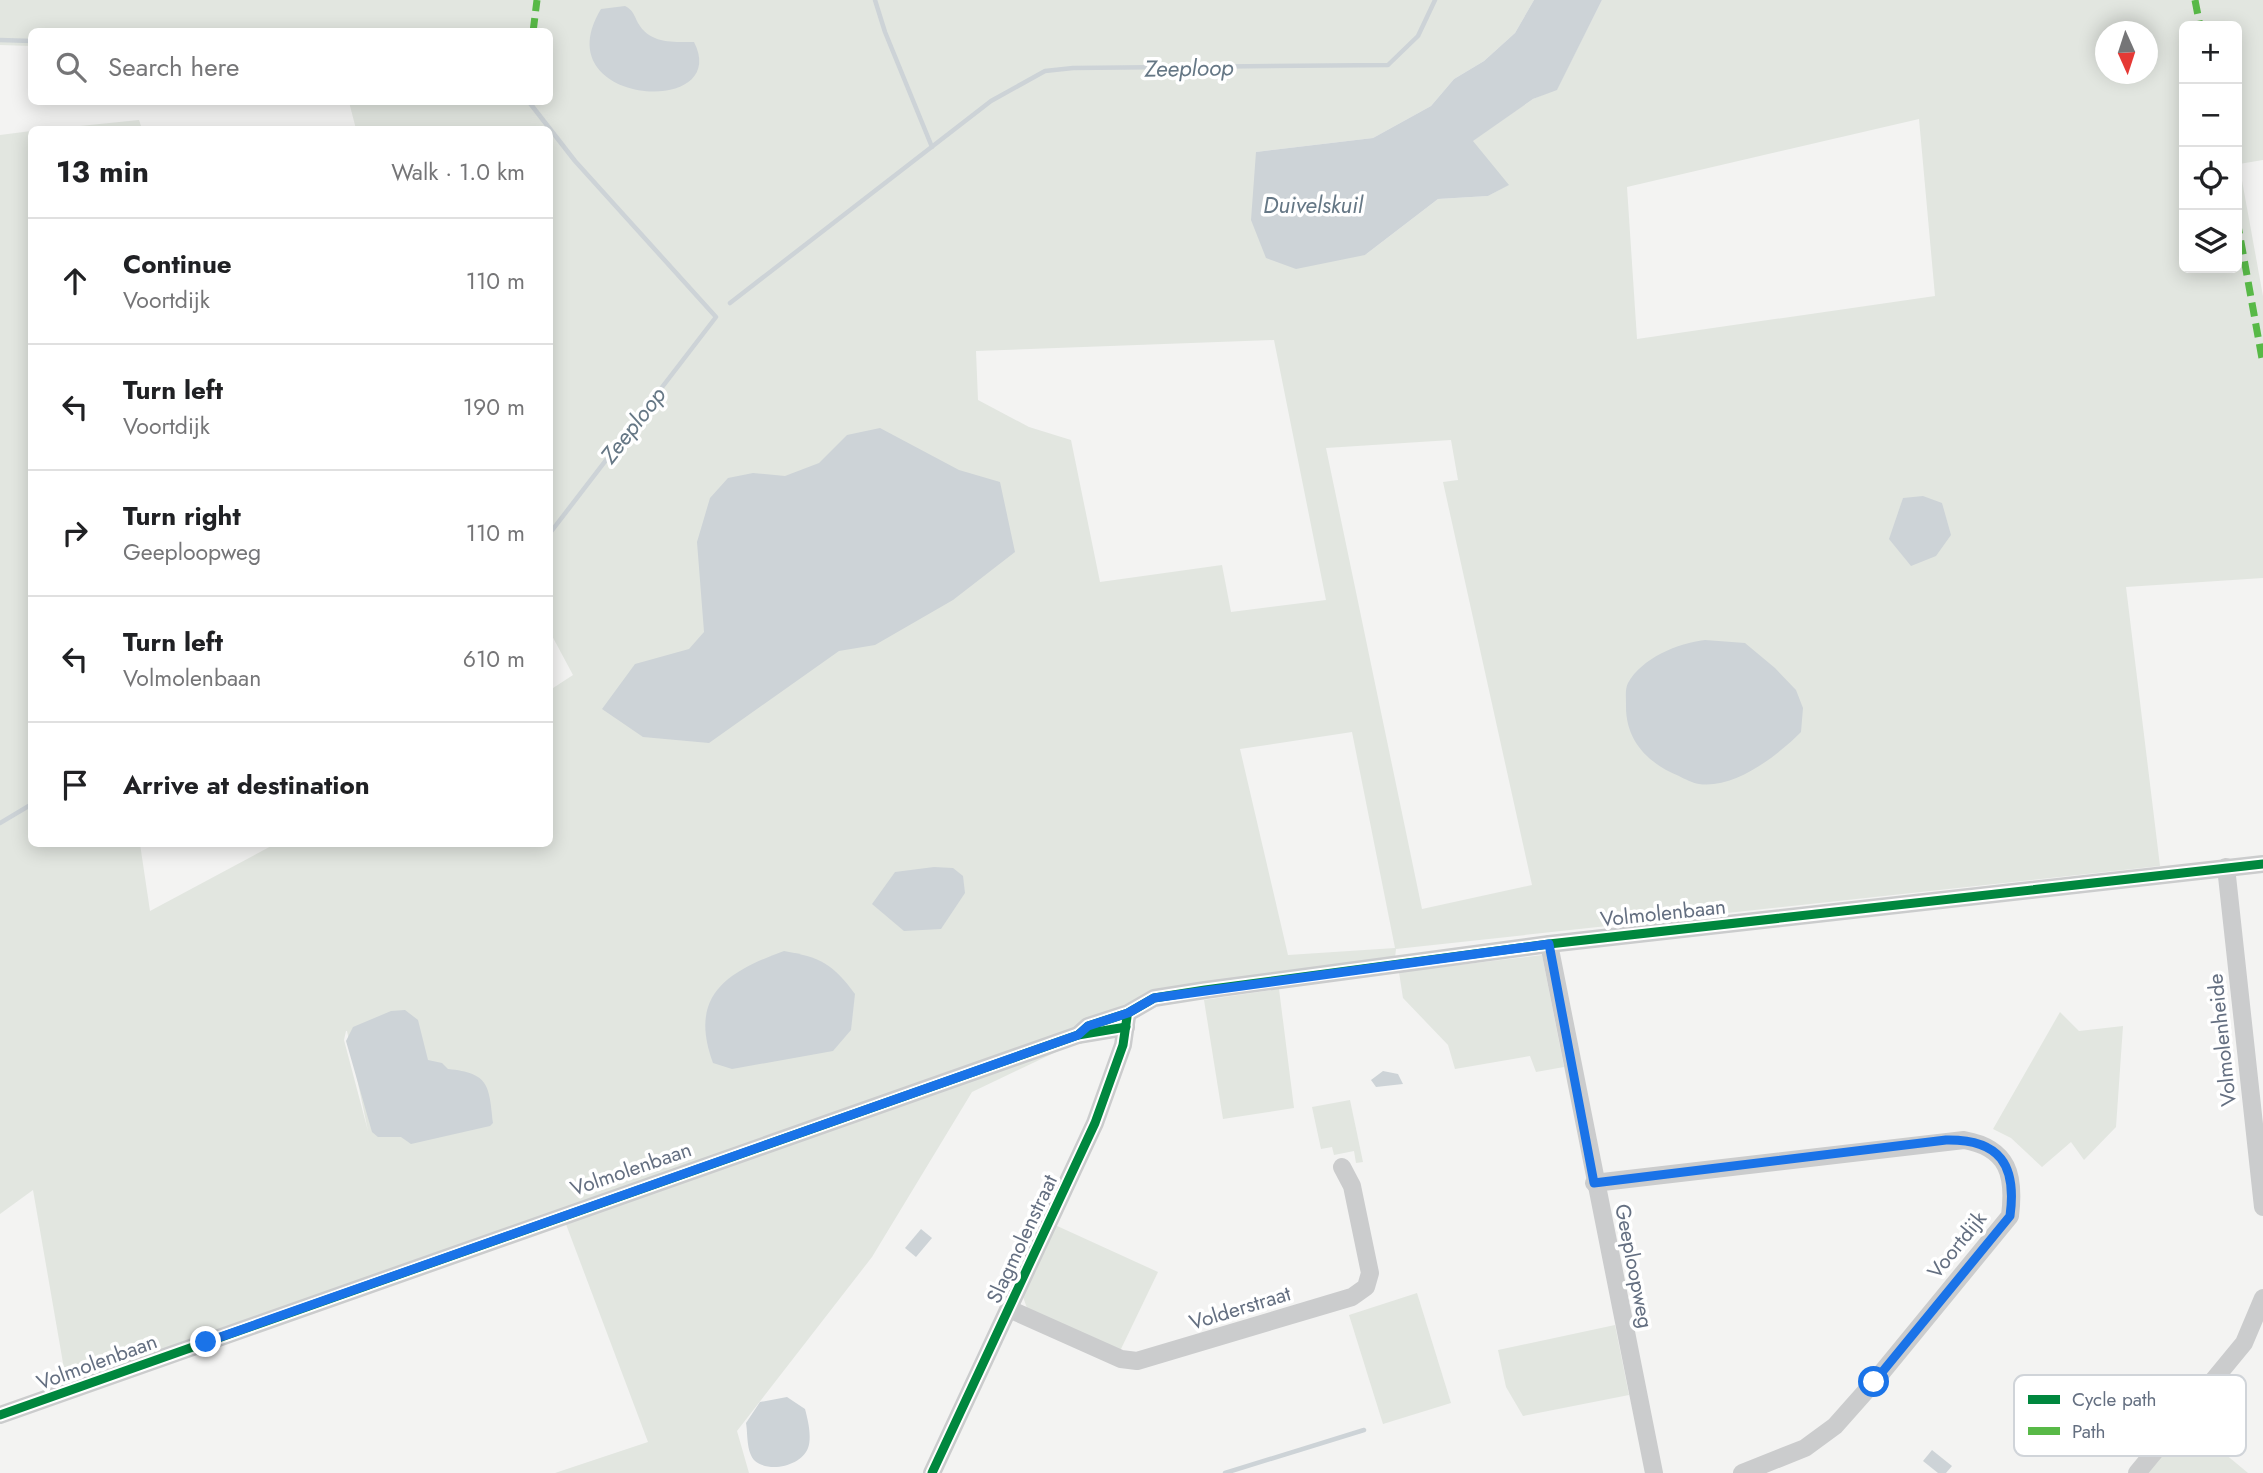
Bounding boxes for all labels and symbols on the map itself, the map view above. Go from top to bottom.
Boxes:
north arrow [2095,21,2158,84]
water label: Zeeploop [1143,50,1234,86]
water label: Duivelskuil [1263,188,1364,222]
water label: Zeeploop [591,379,674,471]
street label: Volmolenbaan [1599,891,1727,935]
street label: Volmolenheide [2200,972,2244,1108]
street label: Volmolenbaan [566,1134,696,1204]
street label: Slagmolenstraat [979,1170,1065,1308]
street label: Geeploopweg [1607,1201,1661,1331]
street label: Voortdijk [1920,1204,1994,1285]
street label: Volderstraat [1186,1278,1294,1338]
street label: Volmolenbaan [33,1326,161,1398]
route end [190,1326,221,1357]
route start [1858,1366,1889,1397]
legend [2014,1375,2246,1456]
text: Cycle path [2072,1386,2157,1413]
text: Path [2072,1418,2106,1445]

